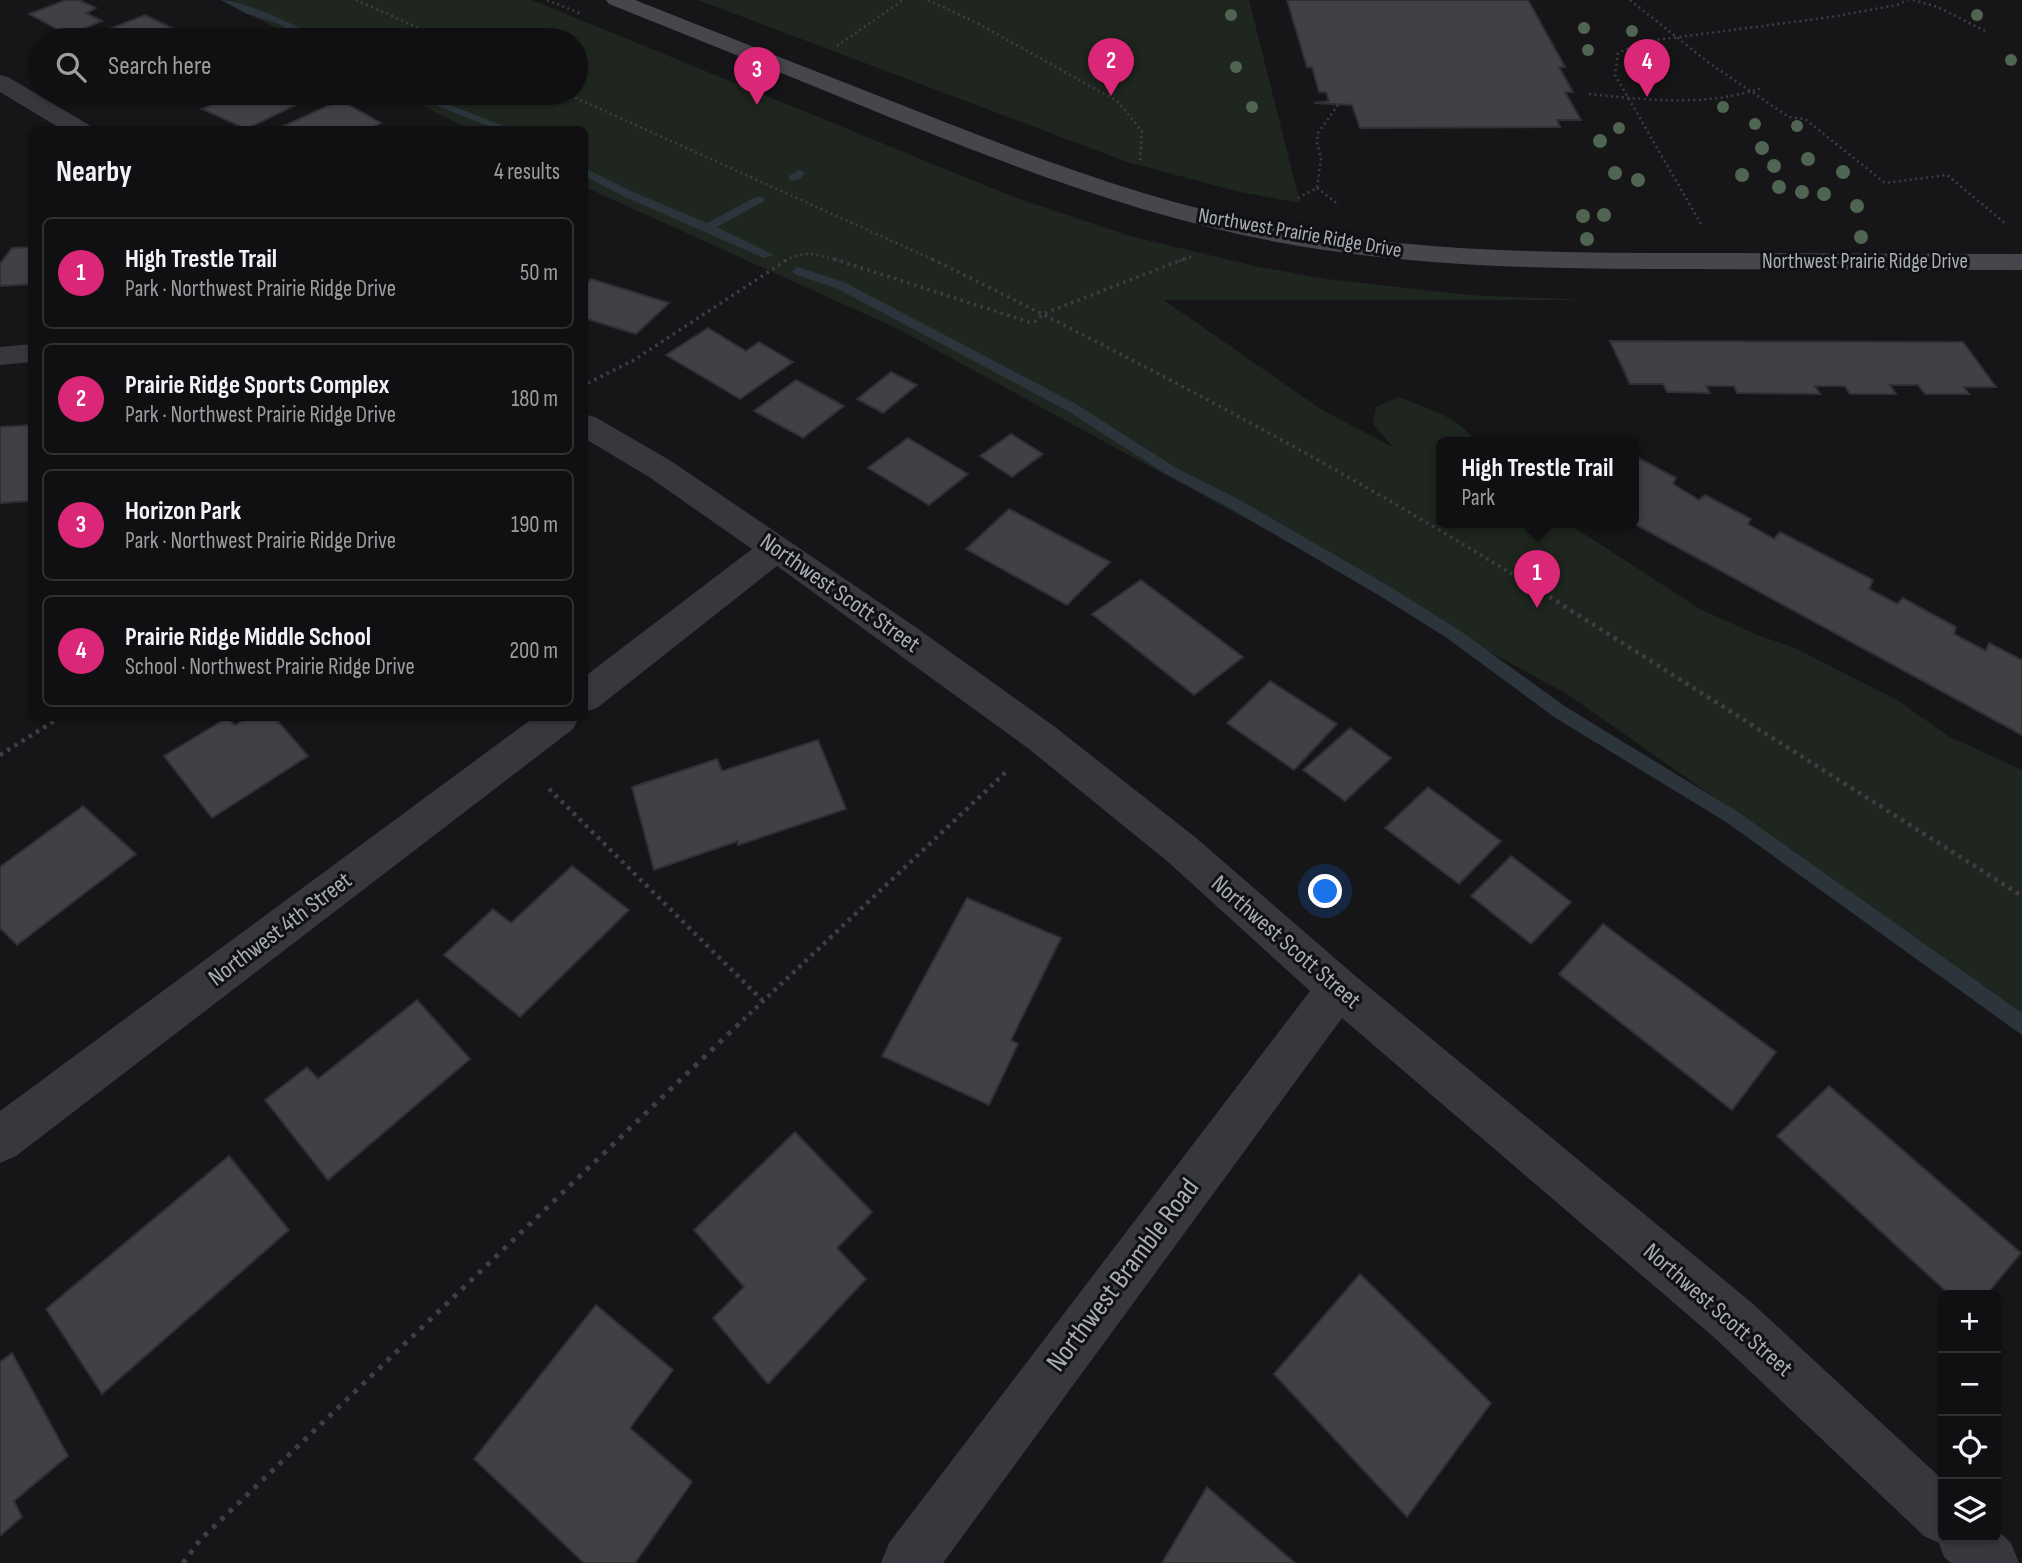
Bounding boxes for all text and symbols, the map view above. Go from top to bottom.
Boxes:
search box [28,28,588,105]
pin: 2 [1088,38,1134,96]
pin: 4 [1624,39,1670,97]
pin: 3 [734,47,780,105]
icon: search [52,48,90,86]
text: Search here [108,51,211,82]
text: Nearby [56,154,132,190]
text: 4 results [494,158,560,186]
street label: Northwest Prairie Ridge Drive [1196,203,1404,263]
text: High Trestle Trail [125,244,277,275]
street label: Northwest Prairie Ridge Drive [1762,249,1968,274]
text: 1 [76,259,86,287]
text: 50 m [520,259,558,287]
text: Park · Northwest Prairie Ridge Drive [125,275,396,303]
text: Prairie Ridge Sports Complex [125,370,389,401]
text: 2 [76,385,86,413]
text: 180 m [511,385,558,413]
text: Park · Northwest Prairie Ridge Drive [125,401,396,429]
popup [1436,437,1639,528]
text: High Trestle Trail [1461,453,1614,484]
text: Park [1461,484,1495,512]
text: Horizon Park [125,496,241,527]
text: 3 [76,511,86,539]
text: 190 m [511,511,558,539]
text: Park · Northwest Prairie Ridge Drive [125,527,396,555]
street label: Northwest Scott Street [754,527,926,659]
pin: 1 [1514,550,1560,608]
text: Prairie Ridge Middle School [125,622,371,653]
text: 4 [76,637,86,665]
text: 200 m [510,637,558,665]
text: School · Northwest Prairie Ridge Drive [125,653,415,681]
street label: Northwest 4th Street [203,866,357,992]
street label: Northwest Scott Street [1205,869,1367,1015]
your location [1308,874,1342,908]
street label: Northwest Bramble Road [1040,1172,1206,1378]
street label: Northwest Scott Street [1637,1237,1799,1383]
map controls [1938,1290,2001,1542]
button: + [1938,1290,2001,1353]
button: − [1938,1353,2001,1416]
button: locate [1938,1416,2001,1479]
button: layers [1938,1479,2001,1542]

